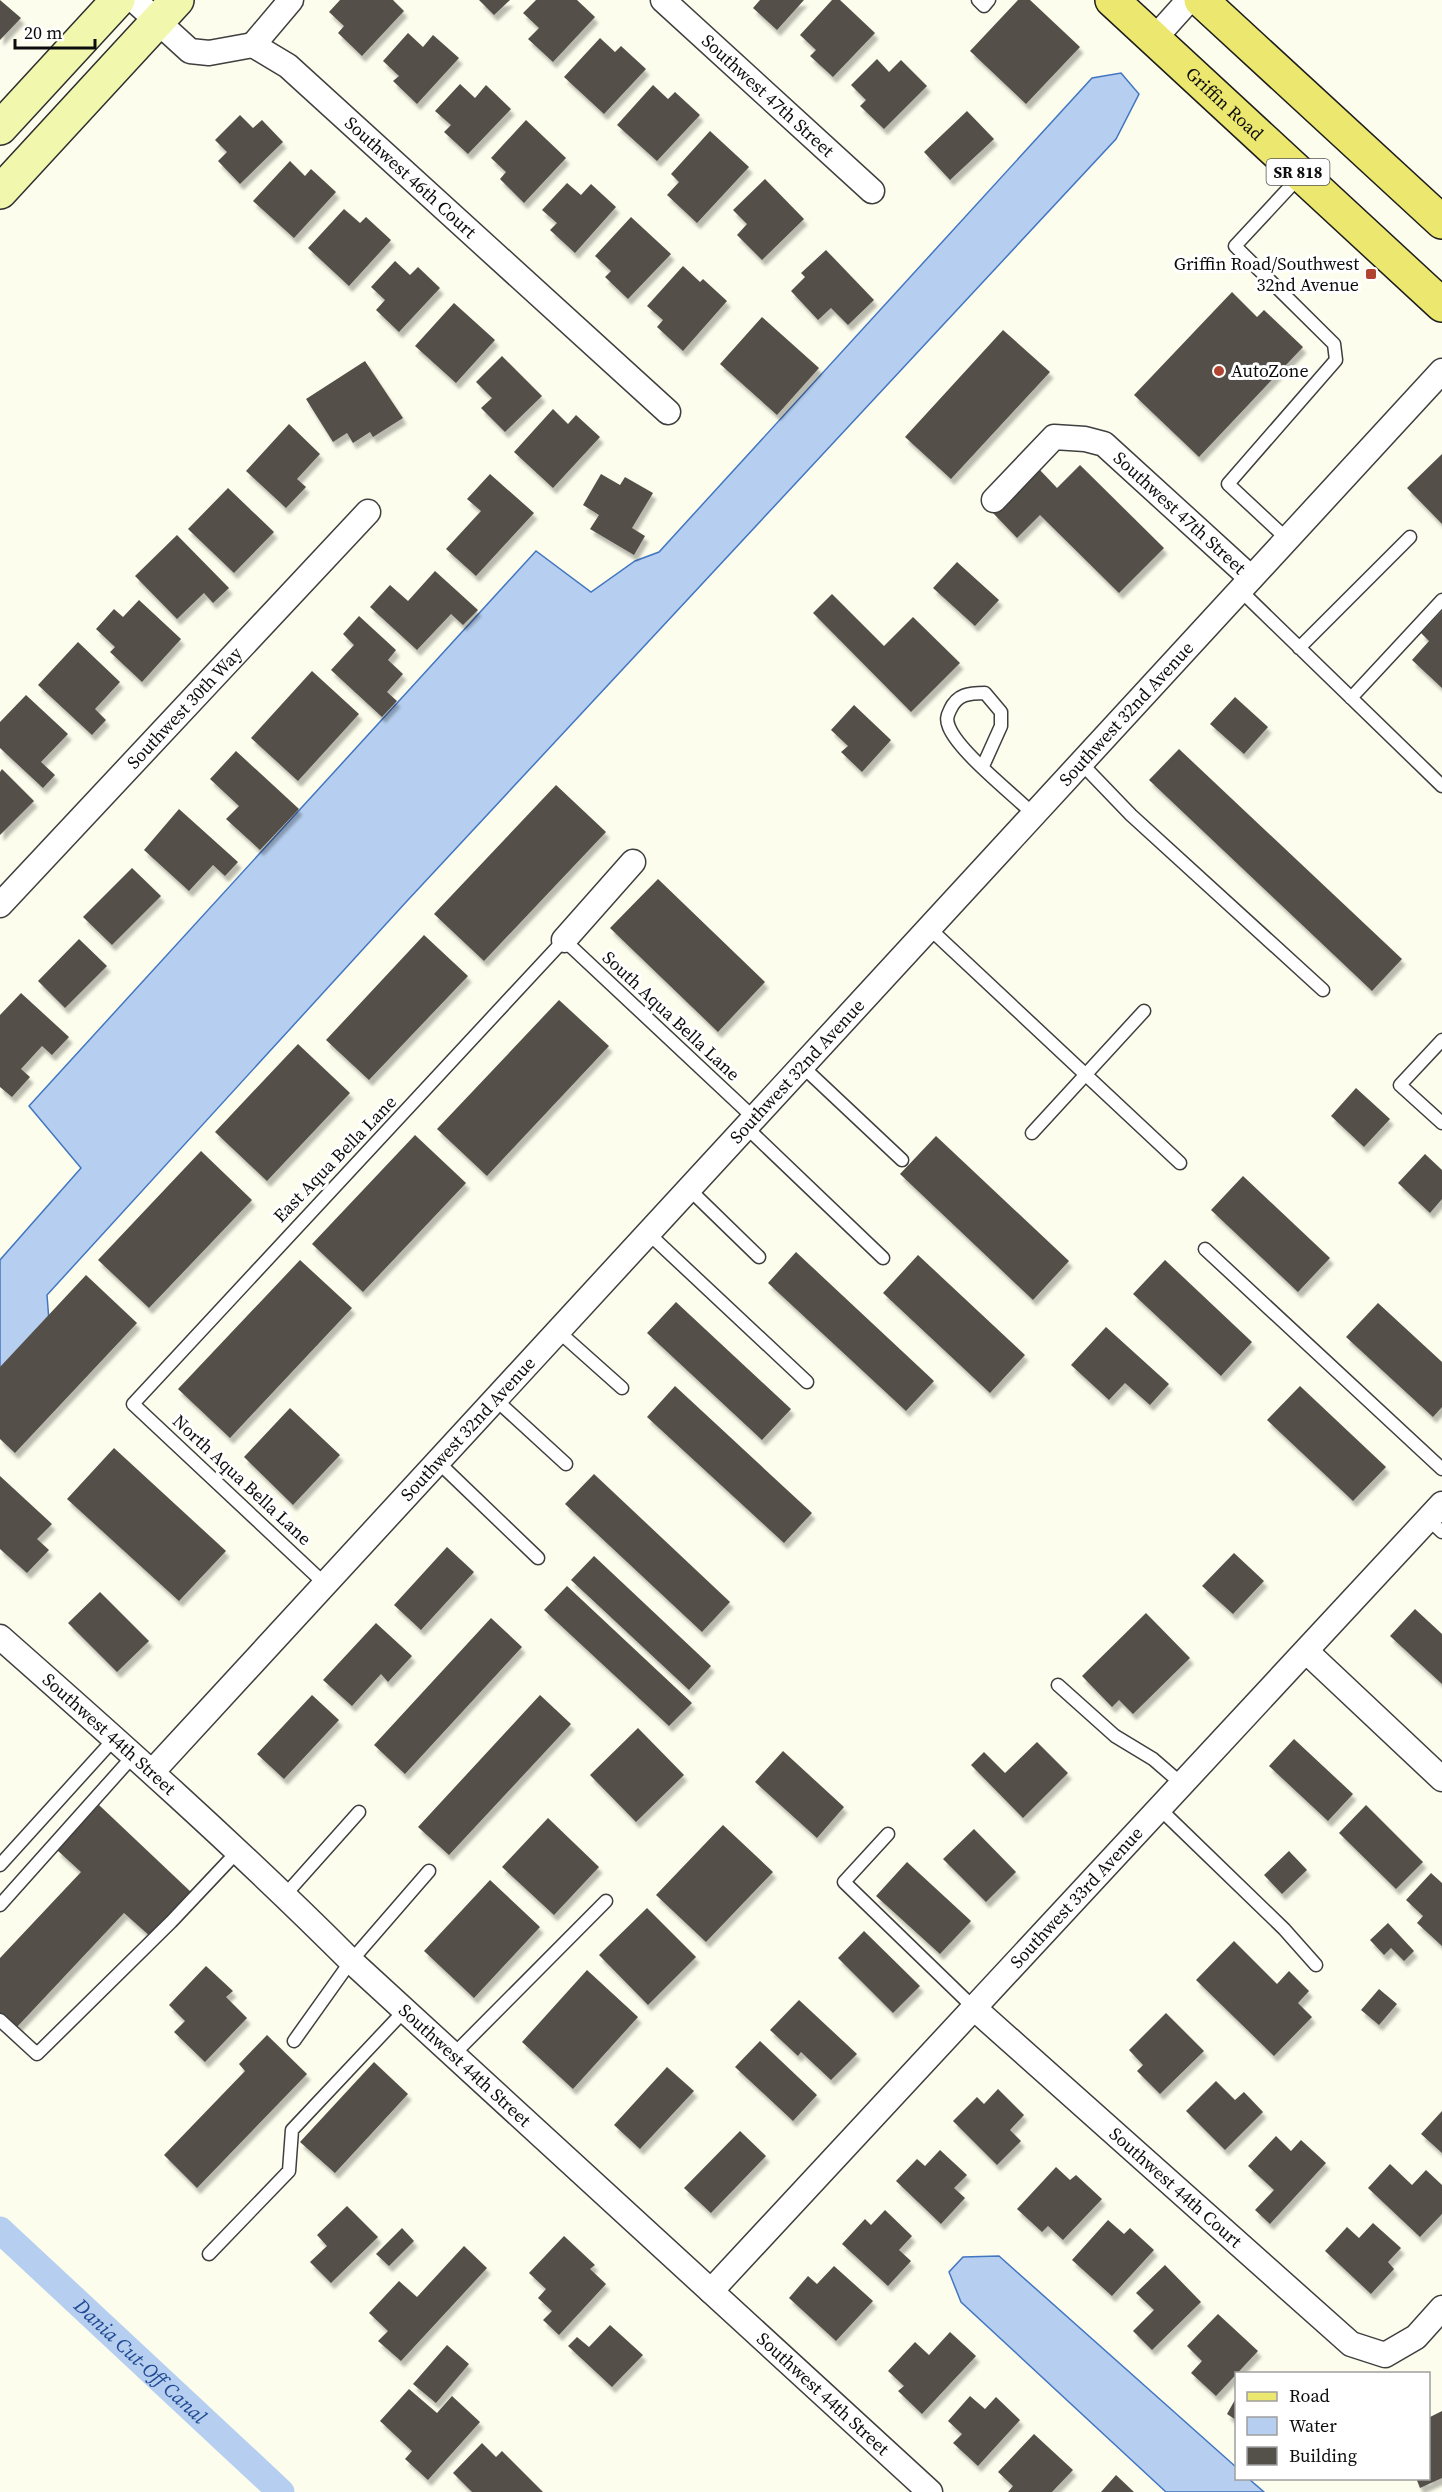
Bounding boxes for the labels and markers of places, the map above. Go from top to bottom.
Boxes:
place label: Griffin Road/Southwest 32nd Avenue [1174,251,1359,297]
marker: Griffin Road/Southwest 32nd Avenue [1364,267,1378,281]
place label: AutoZone [1231,358,1309,383]
marker: AutoZone [1212,364,1226,378]

